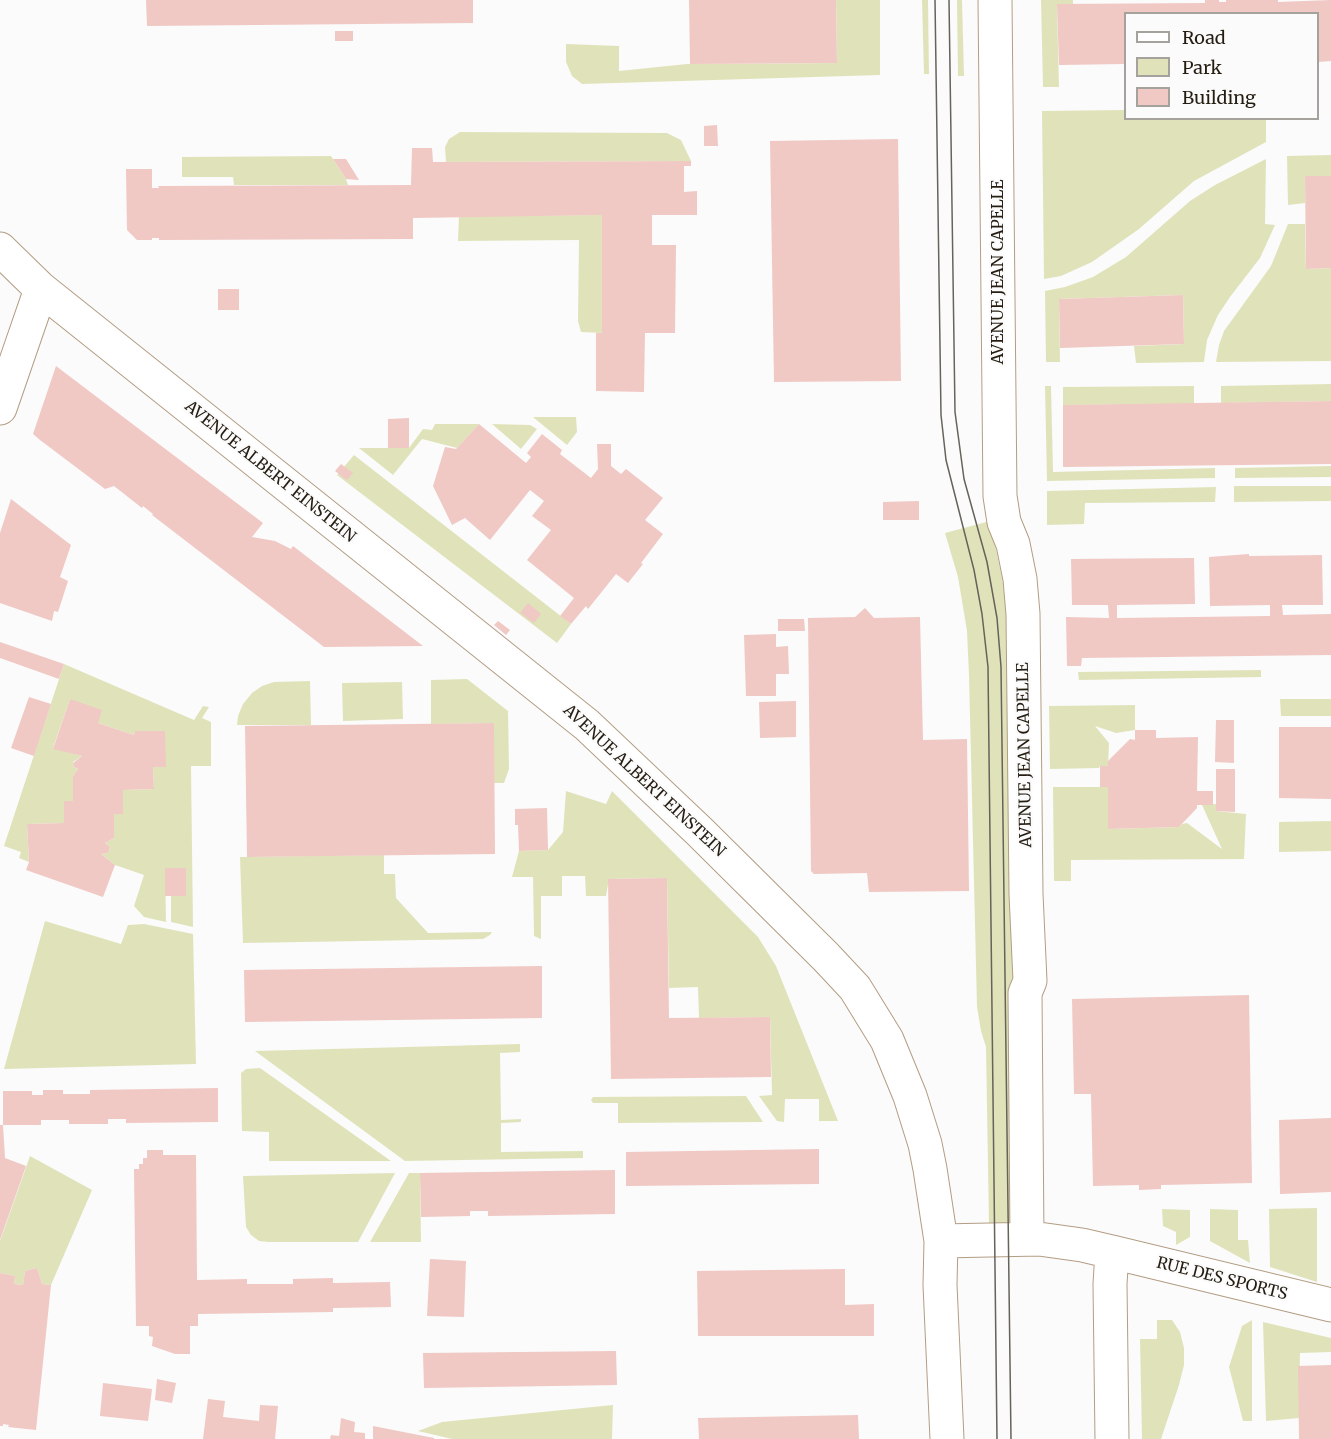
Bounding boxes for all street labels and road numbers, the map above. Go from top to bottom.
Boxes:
street label: AVENUE JEAN CAPELLE [988,180,1008,364]
street label: AVENUE ALBERT EINSTEIN [181,397,359,547]
street label: AVENUE JEAN CAPELLE [1014,662,1036,848]
street label: AVENUE ALBERT EINSTEIN [559,701,729,861]
street label: RUE DES SPORTS [1155,1253,1289,1305]

